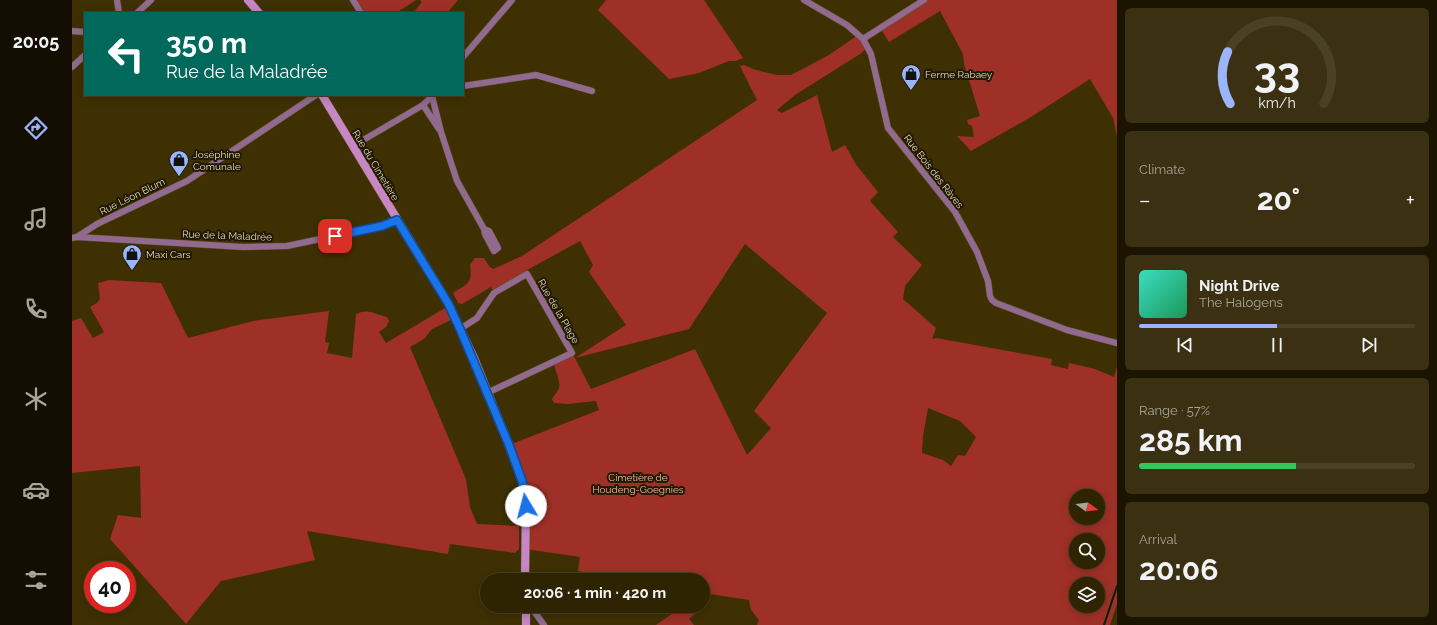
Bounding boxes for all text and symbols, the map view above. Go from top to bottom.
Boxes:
text: 350 m [166,27,247,60]
icon: left [100,28,152,80]
text: 20:05 [13,31,59,52]
text: 33 [1254,48,1300,97]
text: Rue de la Maladrée [166,61,328,82]
shop icon: Ferme Rabaey [900,63,922,91]
place label: Ferme Rabaey [925,69,993,80]
text: km/h [1258,94,1296,110]
icon: directions [22,114,50,142]
street label: Rue du Cimetière [350,128,401,203]
street label: Rue Bois des Râves [902,132,966,210]
shop icon: Joséphine Comunale [168,149,190,177]
place label: Joséphine Comunale [193,149,241,172]
text: Climate [1139,162,1185,177]
street label: Rue Léon Blum [98,176,167,217]
text: 20° [1257,182,1300,217]
text: − [1139,187,1151,213]
text: + [1406,187,1415,213]
icon: music [22,205,50,233]
pin [318,219,352,253]
icon: arrive [324,225,346,247]
street label: Rue de la Maladrée [182,228,272,243]
shop icon: Maxi Cars [121,243,143,271]
place label: Maxi Cars [146,249,191,260]
street label: Rue de la Plage [536,277,582,346]
text: Night Drive [1199,277,1279,295]
icon: phone [22,295,50,323]
text: The Halogens [1199,295,1283,310]
icon: previous [1174,334,1196,356]
icon: pause [1266,334,1288,356]
icon: next [1358,334,1380,356]
icon: climate [22,385,50,413]
text: Range · 57% [1139,403,1210,418]
text: 285 km [1139,423,1243,458]
park label: Cimetière de Houdeng-Goegnies [592,472,684,495]
icon: car [22,476,50,504]
position arrow [505,485,547,527]
north arrow [1069,489,1105,525]
map controls [1069,489,1105,613]
text: Arrival [1139,532,1177,547]
button: search [1069,533,1105,569]
text: 20:06 [1139,552,1218,587]
speed limit sign: 40 [84,561,136,613]
icon: filters [22,566,50,594]
button: layers [1069,577,1105,613]
text: 20:06 · 1 min · 420 m [524,584,666,602]

